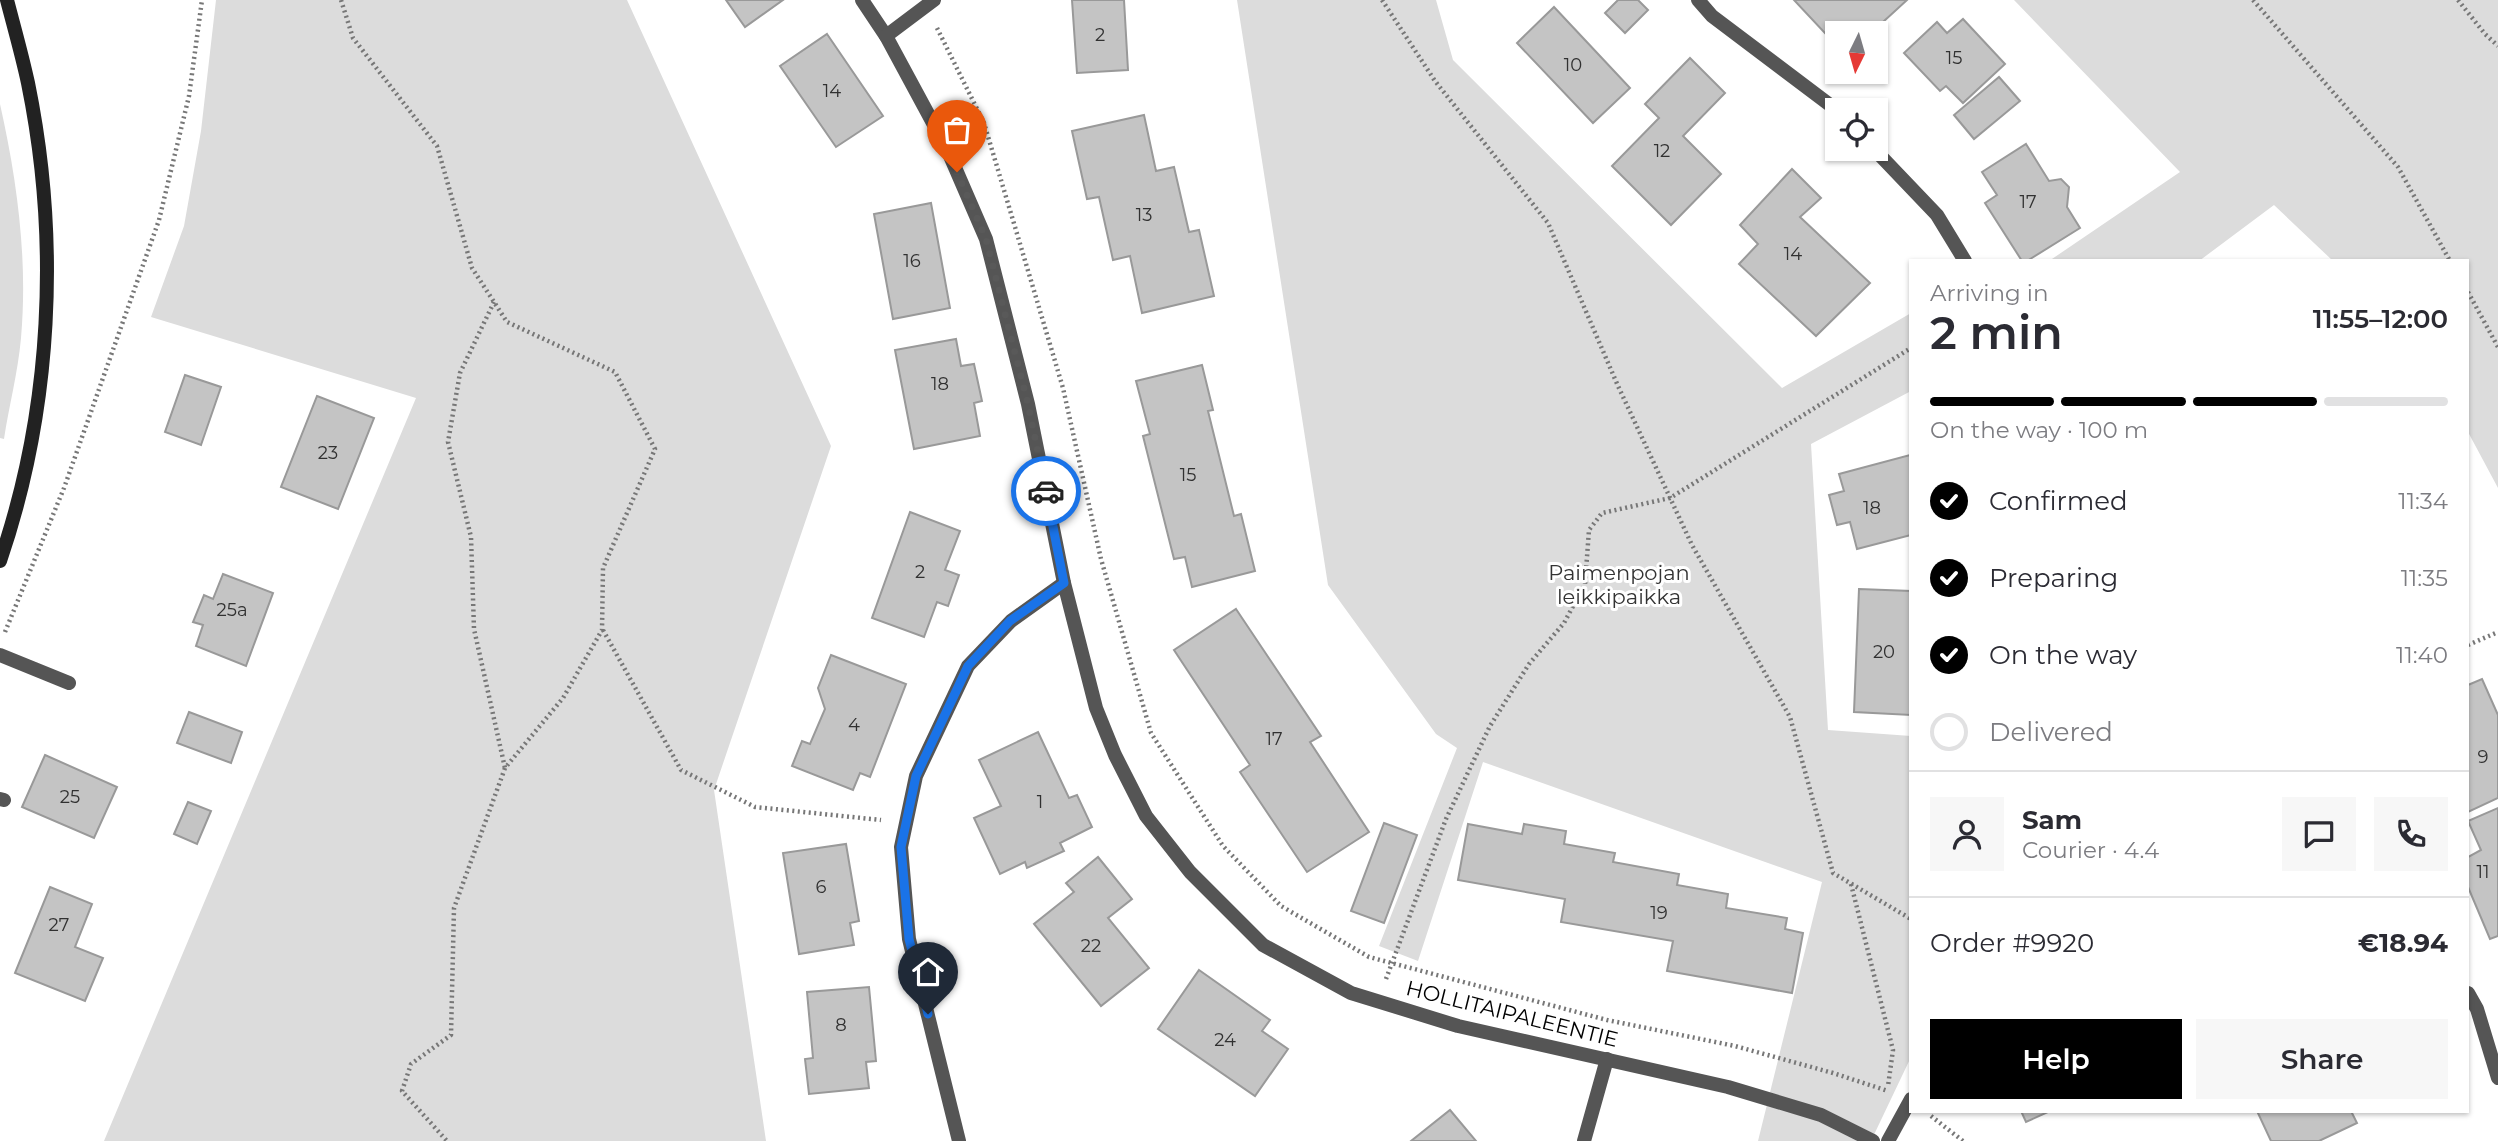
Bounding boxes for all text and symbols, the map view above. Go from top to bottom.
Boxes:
north arrow [1825,21,1888,84]
map controls [1825,21,1888,161]
house number: 2 [1095,24,1105,46]
house number: 15 [1946,47,1962,69]
house number: 10 [1564,54,1582,76]
house number: 14 [823,80,841,102]
button: locate [1825,98,1888,161]
pin [927,100,987,172]
icon: bag [938,111,976,149]
house number: 12 [1654,140,1670,162]
house number: 17 [2019,191,2037,213]
house number: 13 [1136,204,1152,226]
house number: 14 [1784,243,1802,265]
house number: 16 [903,250,921,272]
text: Arriving in [1930,279,2049,307]
text: 11:55–12:00 [2313,303,2448,335]
text: 2 min [1930,304,2063,361]
house number: 18 [931,373,949,395]
text: On the way · 100 m [1930,416,2148,444]
house number: 23 [318,442,338,464]
courier [1011,456,1081,526]
house number: 15 [1180,464,1196,486]
icon: car [1027,472,1065,510]
icon: check [1930,482,1968,520]
text: Confirmed [1989,485,2128,517]
text: 11:34 [2398,487,2448,515]
house number: 18 [1863,497,1881,519]
icon: check [1930,559,1968,597]
park label: Paimenpojan leikkipaikka [1548,560,1690,609]
house number: 2 [915,561,925,583]
text: Preparing [1989,562,2118,594]
text: 11:35 [2401,564,2448,592]
house number: 25a [216,599,248,621]
icon: check [1930,636,1968,674]
text: On the way [1989,639,2137,671]
house number: 20 [1873,641,1895,663]
text: 11:40 [2396,641,2448,669]
house number: 4 [848,714,860,736]
text: Delivered [1989,716,2113,748]
house number: 17 [1265,728,1283,750]
house number: 9 [2478,746,2489,768]
house number: 25 [60,786,80,808]
house number: 1 [1037,791,1043,813]
button: person [1930,797,2004,871]
button: chat [2282,797,2356,871]
button: phone [2374,797,2448,871]
text: Sam [2022,804,2082,836]
text: Courier · 4.4 [2022,836,2159,864]
house number: 11 [2477,861,2490,883]
house number: 6 [816,876,827,898]
house number: 19 [1650,902,1668,924]
house number: 27 [49,914,69,936]
text: Order #9920 [1930,927,2094,959]
text: €18.94 [2358,927,2448,959]
house number: 22 [1081,935,1101,957]
pin [898,942,958,1014]
icon: home [909,953,947,991]
street label: HOLLITAIPALEENTIE [1403,975,1621,1052]
house number: 8 [835,1014,847,1036]
button: Help [1930,1019,2182,1099]
button: Share [2196,1019,2448,1099]
house number: 24 [1214,1029,1236,1051]

